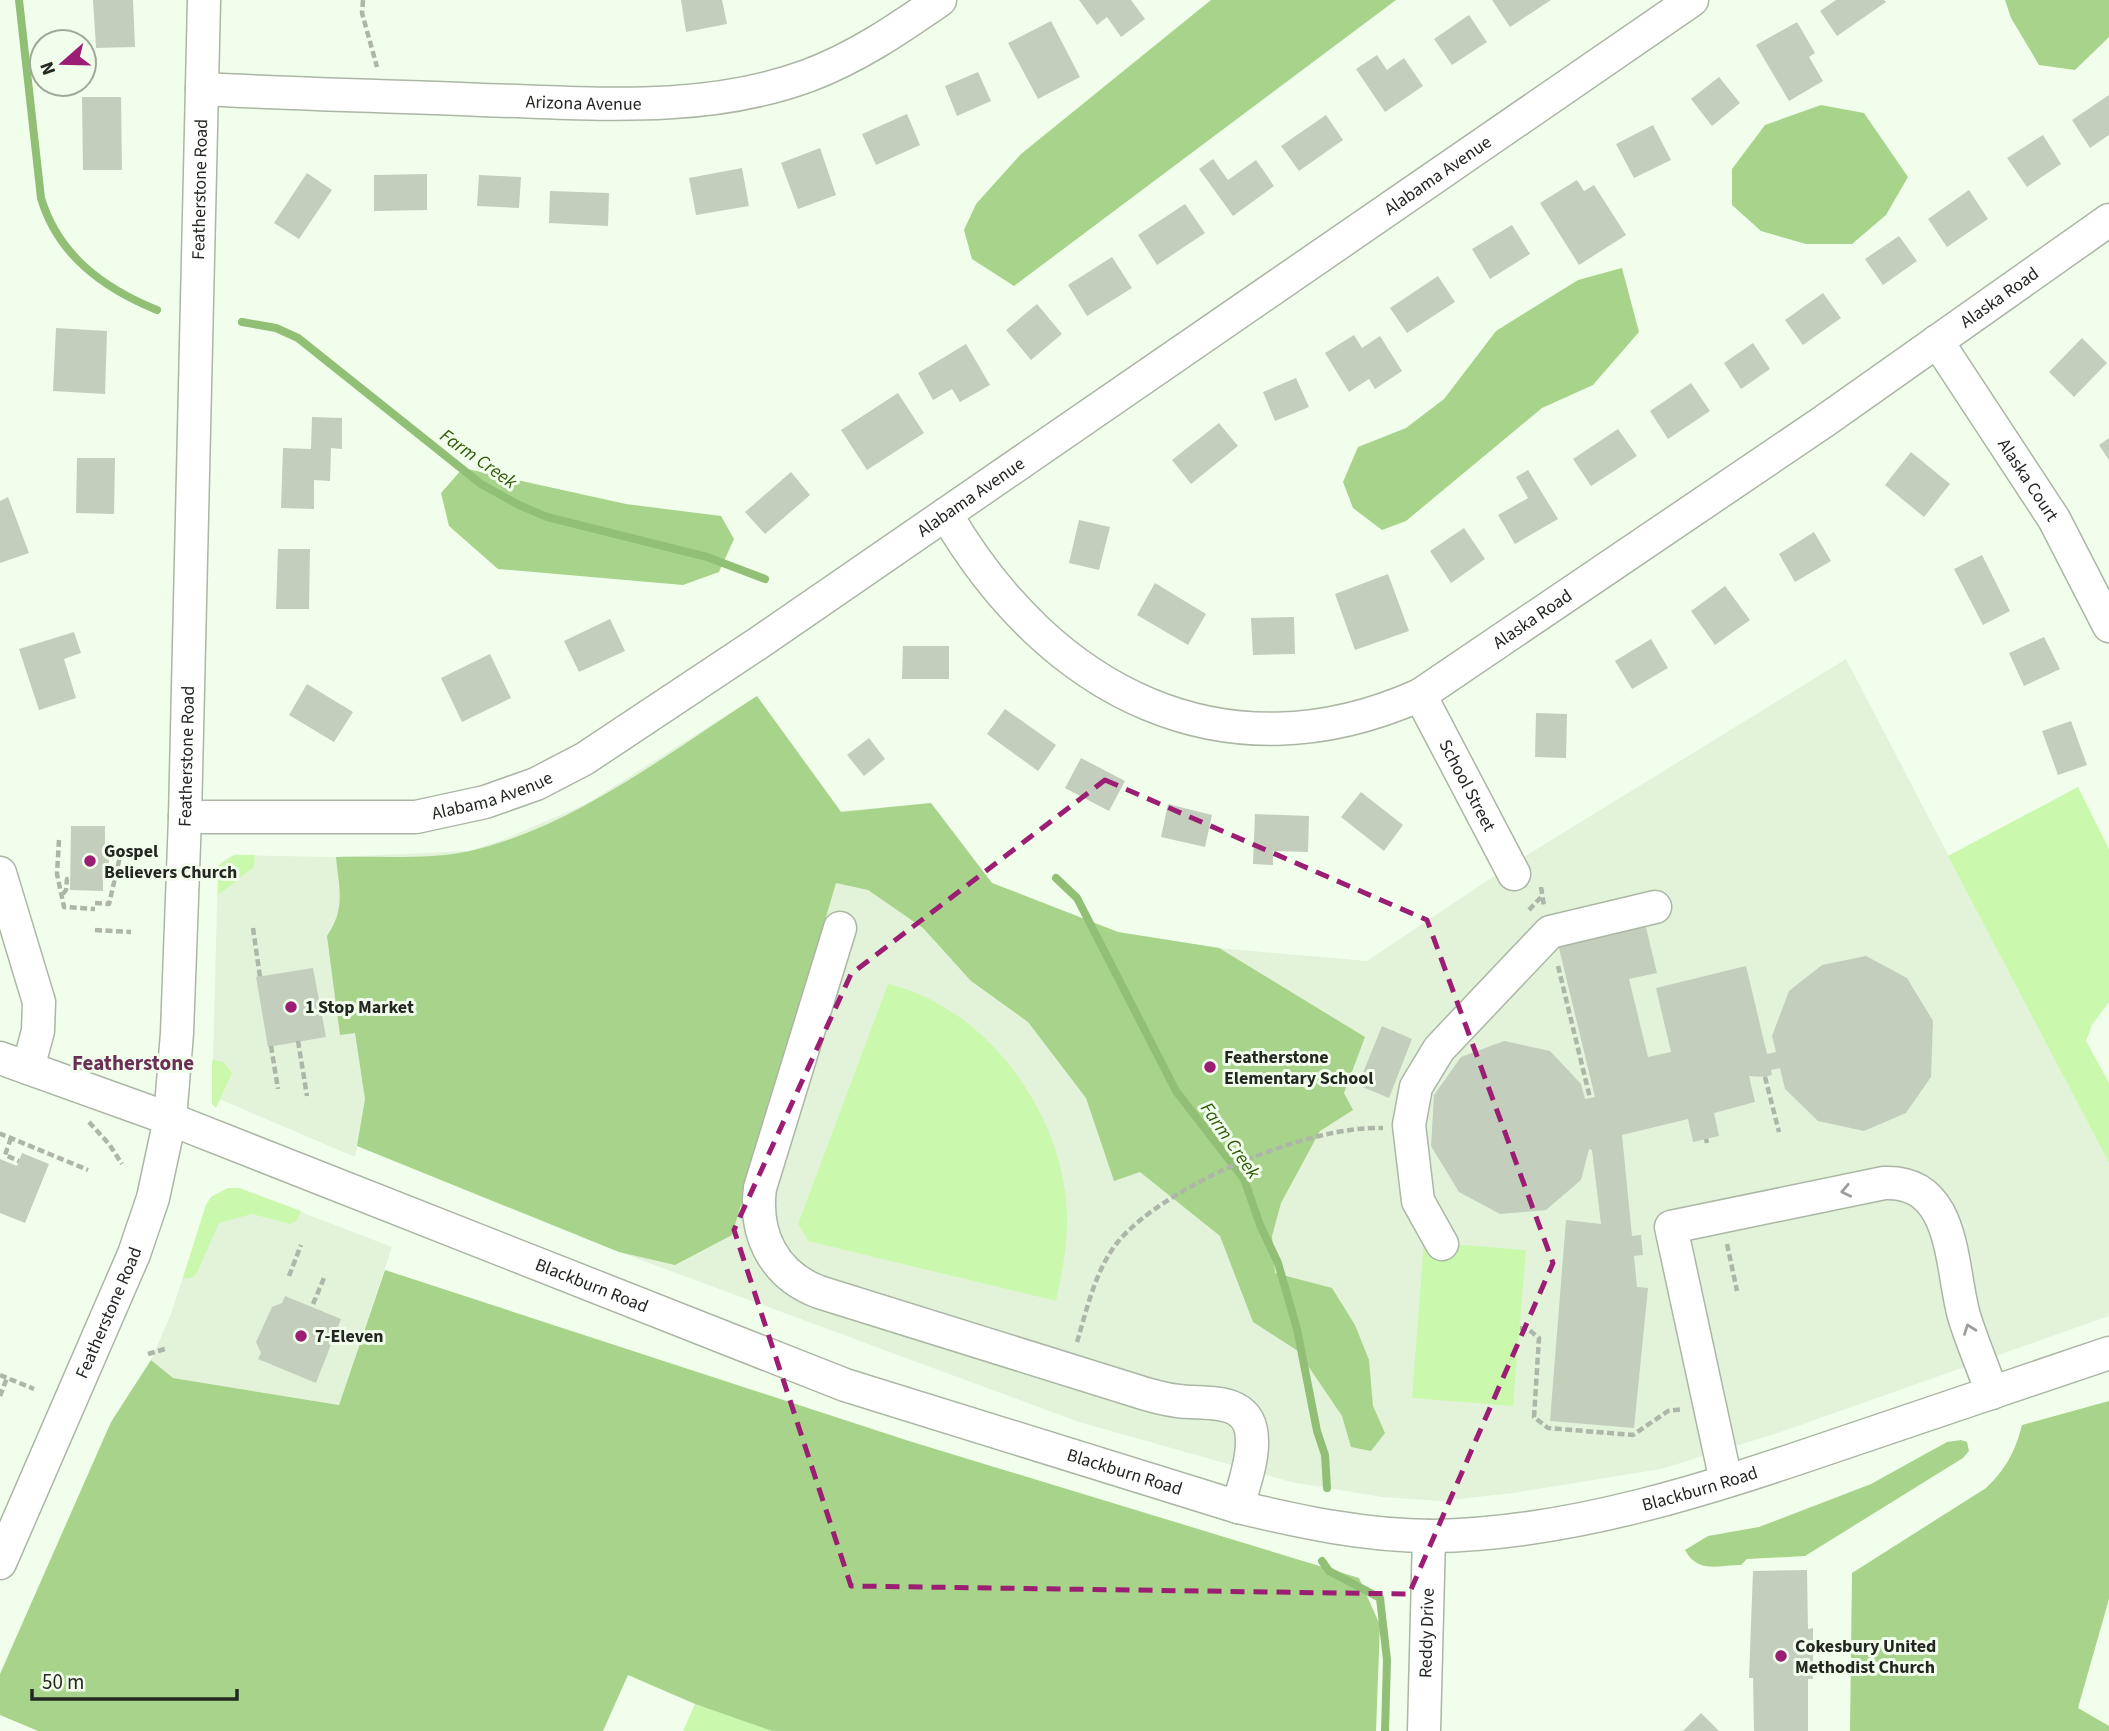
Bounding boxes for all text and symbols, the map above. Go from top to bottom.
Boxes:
north arrow [28,28,98,98]
text: N [34,58,63,79]
street label: Arizona Avenue [525,90,642,117]
street label: Featherstone Road [186,119,214,260]
street label: Alabama Avenue [1379,130,1497,222]
street label: Alaska Road [1955,261,2044,334]
water label: Farm Creek [434,423,523,496]
street label: Alaska Court [1991,434,2064,526]
street label: Alabama Avenue [912,451,1030,543]
street label: Alaska Road [1488,583,1577,655]
street label: Featherstone Road [173,685,201,827]
street label: School Street [1433,735,1501,836]
street label: Alabama Avenue [429,765,557,826]
place label: Gospel Believers Church [104,839,237,885]
marker: Gospel Believers Church [82,853,98,869]
place label: 1 Stop Market [305,995,414,1020]
marker: 1 Stop Market [283,999,299,1015]
place label: Featherstone Elementary School [1224,1045,1374,1091]
district label: Featherstone [72,1048,194,1078]
marker: Featherstone Elementary School [1202,1059,1218,1075]
water label: Farm Creek [1193,1097,1267,1186]
one-way arrow [1840,1182,1852,1197]
street label: Featherstone Road [70,1244,148,1382]
street label: Blackburn Road [531,1252,652,1319]
one-way arrow [1963,1323,1977,1335]
place label: 7-Eleven [315,1324,384,1349]
marker: 7-Eleven [293,1328,309,1344]
street label: Blackburn Road [1064,1443,1185,1502]
street label: Blackburn Road [1639,1460,1761,1518]
street label: Reddy Drive [1413,1588,1441,1678]
place label: Cokesbury United Methodist Church [1795,1634,1936,1680]
marker: Cokesbury United Methodist Church [1773,1648,1789,1664]
scale bar [32,1658,236,1702]
text: 50 m [42,1667,84,1697]

